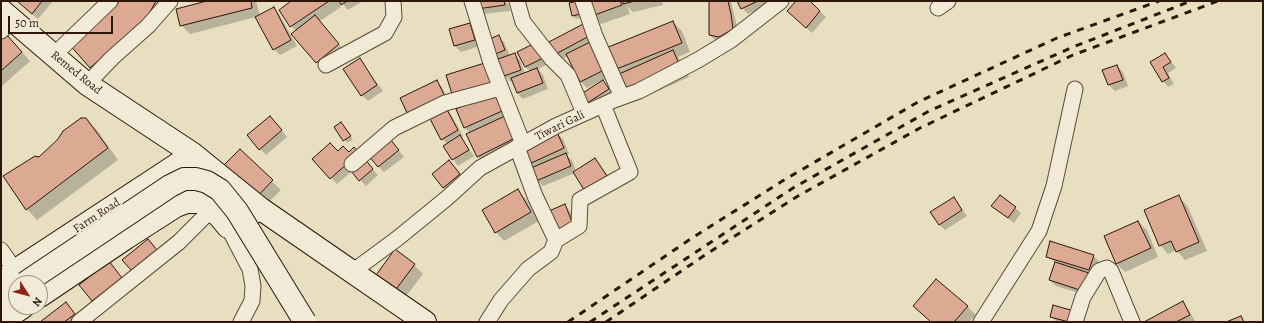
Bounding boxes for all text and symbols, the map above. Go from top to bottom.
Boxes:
scale bar [10,8,115,34]
text: 50 m [15,15,39,31]
street label: Remed Road [48,48,104,98]
street label: Tiwari Gali [533,108,587,144]
street label: Farm Road [71,195,123,237]
north arrow [8,275,48,315]
text: N [29,294,46,309]

